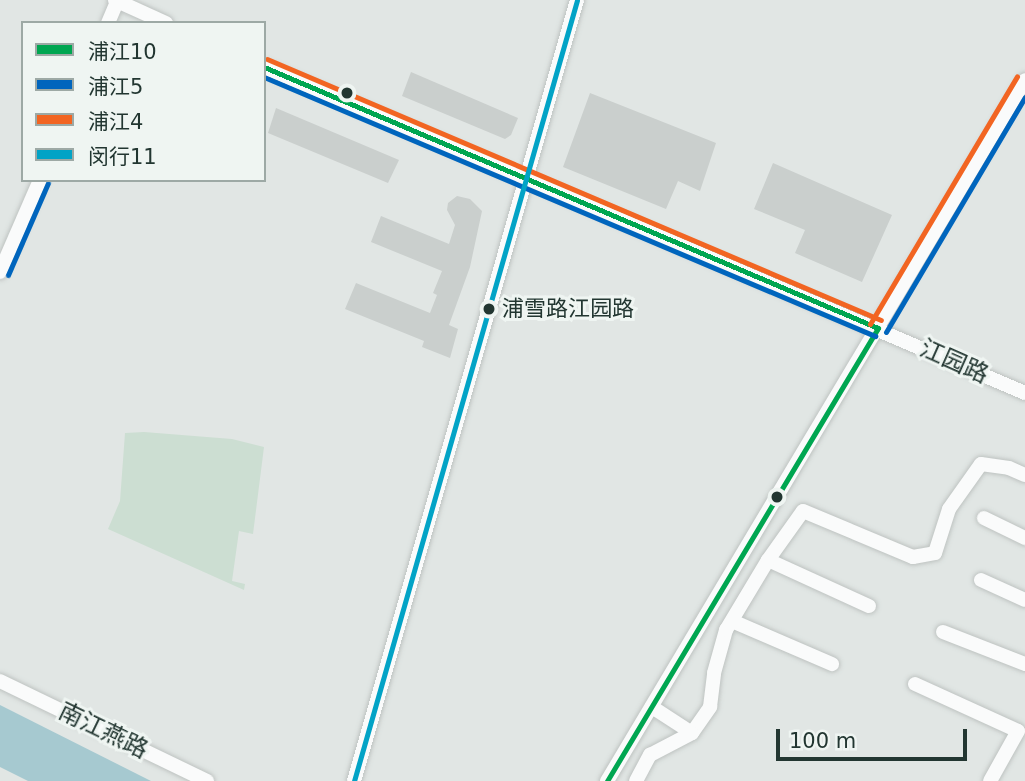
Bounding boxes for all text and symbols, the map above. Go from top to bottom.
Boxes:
legend [21,21,266,182]
text: 浦江10 [88,40,157,64]
text: 浦江5 [88,75,143,99]
unlabelled marker [340,86,354,100]
text: 浦江4 [88,110,143,134]
text: 闵行11 [88,145,157,169]
place label: 浦雪路江园路 [502,296,634,322]
marker: 浦雪路江园路 [482,302,496,316]
street label: 江园路 [915,334,993,390]
unlabelled marker [770,490,784,504]
street label: 南江燕路 [54,697,152,765]
scale bar [780,714,971,758]
text: 100 m [789,729,856,753]

